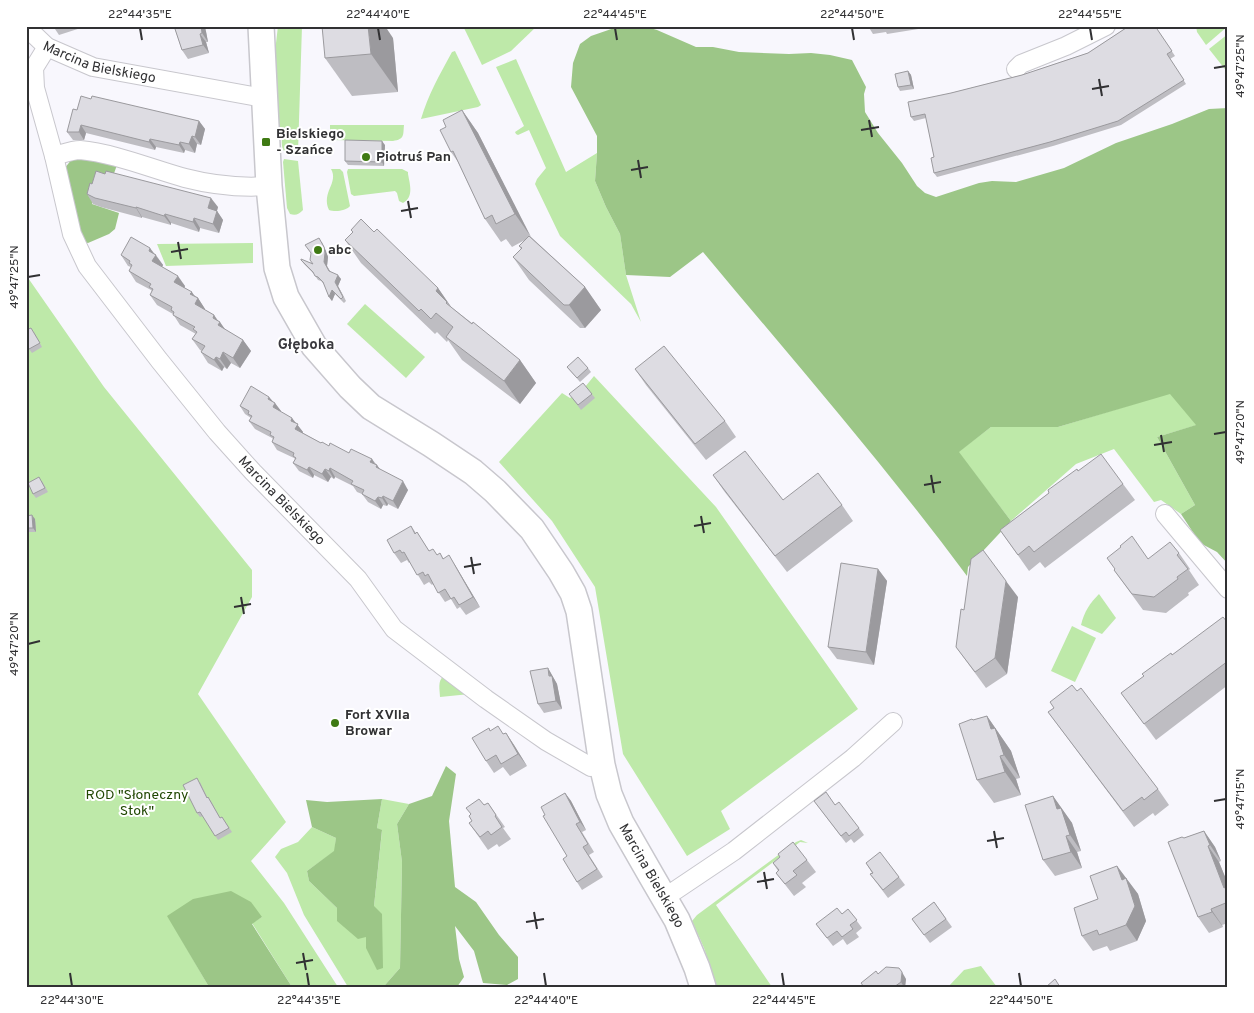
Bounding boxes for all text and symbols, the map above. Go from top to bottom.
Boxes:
text: 22°44'35"E [108,7,172,23]
text: 22°44'40"E [346,7,410,23]
text: 22°44'45"E [583,7,647,23]
text: 22°44'50"E [820,7,884,23]
text: 22°44'55"E [1058,7,1122,23]
text: 49°47'25"N [1233,34,1249,98]
street label: Marcina Bielskiego [40,38,157,87]
place label: Bielskiego - Szańce [276,126,344,159]
marker: Bielskiego - Szańce [260,136,272,148]
place label: Piotruś Pan [376,149,451,166]
marker: Piotruś Pan [360,151,372,163]
place label: abc [328,242,352,259]
marker: abc [312,244,324,256]
text: 49°47'25"N [7,245,23,309]
district label: Głęboka [278,336,334,355]
text: 49°47'20"N [1233,400,1249,464]
street label: Marcina Bielskiego [234,453,329,549]
text: 49°47'20"N [7,612,23,676]
place label: Fort XVIIa Browar [345,707,410,740]
marker: Fort XVIIa Browar [329,717,341,729]
text: 49°47'15"N [1233,769,1249,829]
park label: ROD "Słoneczny Stok" [86,787,188,820]
street label: Marcina Bielskiego [615,821,688,931]
text: 22°44'30"E [40,993,104,1009]
text: 22°44'35"E [277,993,341,1009]
text: 22°44'40"E [514,993,578,1009]
text: 22°44'45"E [752,993,816,1009]
text: 22°44'50"E [989,993,1053,1009]

